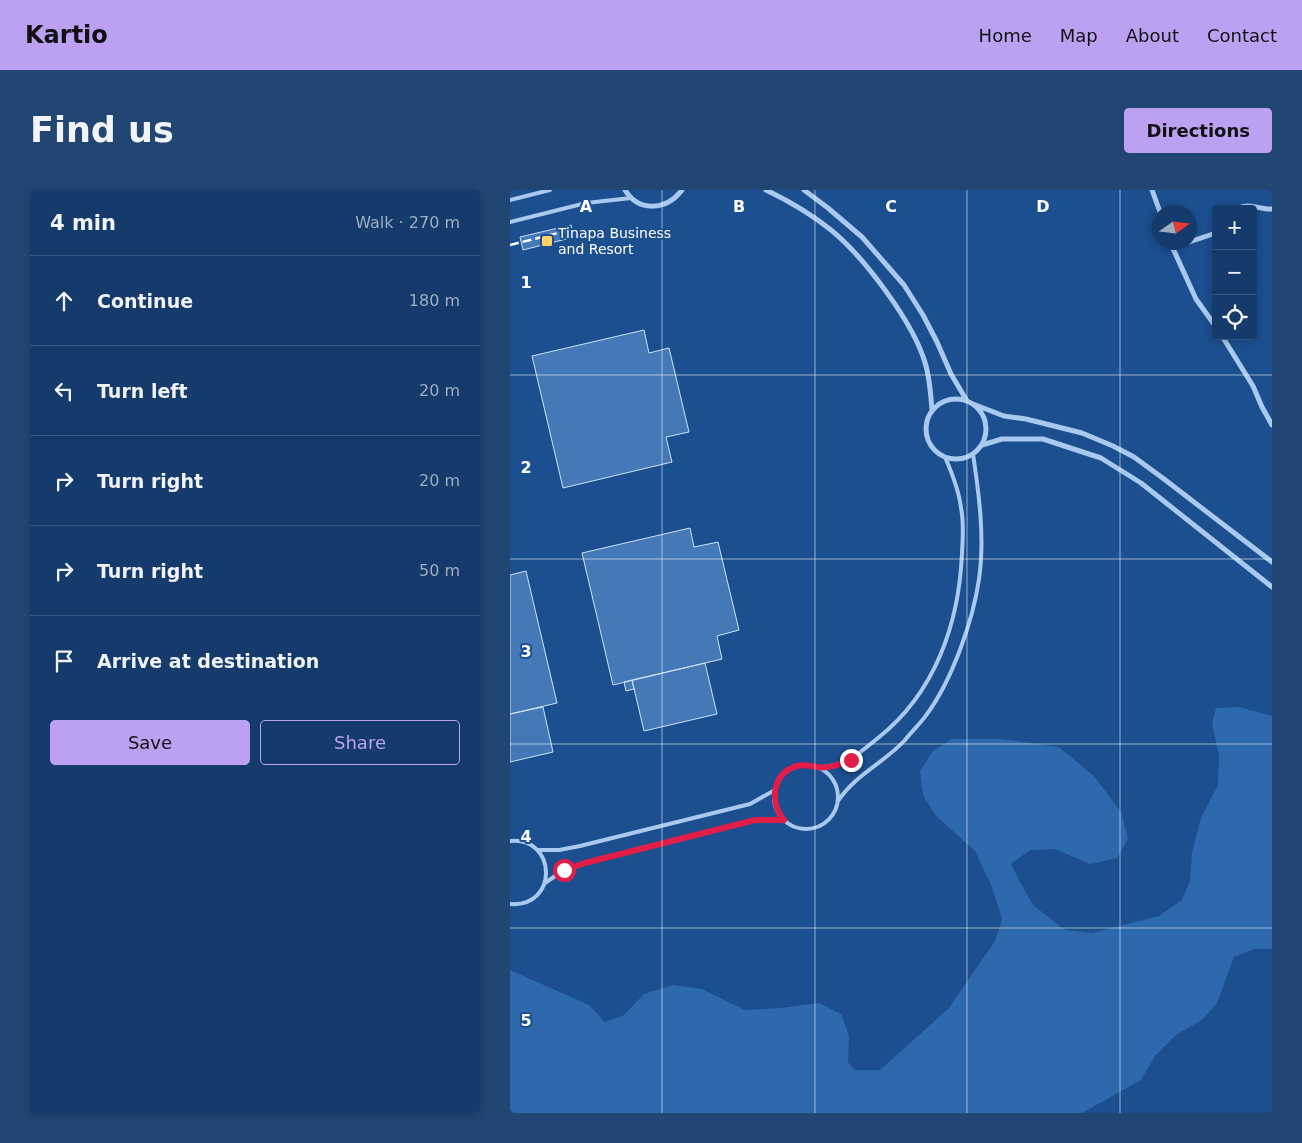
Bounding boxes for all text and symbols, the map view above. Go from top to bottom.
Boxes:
text: Kartio [25,21,108,49]
text: Home [979,25,1032,46]
text: Map [1060,25,1098,46]
text: About [1126,25,1179,46]
text: Contact [1207,25,1277,46]
button: Directions [1124,108,1272,153]
text: Find us [30,110,174,150]
text: A [580,197,593,216]
text: B [733,197,745,216]
text: C [885,197,897,216]
text: D [1036,197,1050,216]
north arrow [1152,205,1197,250]
map controls [1212,205,1257,340]
button: + [1212,205,1257,250]
text: 4 min [50,211,116,235]
text: Walk · 270 m [355,213,460,232]
place label: Tinapa Business and Resort [557,225,671,257]
marker: Tinapa Business and Resort [540,234,554,248]
button: − [1212,250,1257,295]
text: 1 [520,273,532,292]
icon: ahead [50,287,78,315]
text: Continue [97,290,193,312]
text: 180 m [409,291,460,310]
button: locate [1212,295,1257,340]
icon: left [50,377,78,405]
text: Turn left [97,380,188,402]
text: 20 m [419,381,460,400]
text: 2 [520,458,532,477]
icon: right [50,467,78,495]
text: Turn right [97,470,203,492]
text: 20 m [419,471,460,490]
icon: right [50,557,78,585]
text: Turn right [97,560,203,582]
text: 50 m [419,561,460,580]
text: 3 [520,642,532,661]
icon: arrive [50,647,78,675]
text: Arrive at destination [97,650,319,672]
button: Save [50,720,250,765]
button: Share [260,720,460,765]
route end [840,749,863,772]
text: 4 [520,827,532,846]
route start [553,859,576,882]
text: 5 [520,1011,532,1030]

